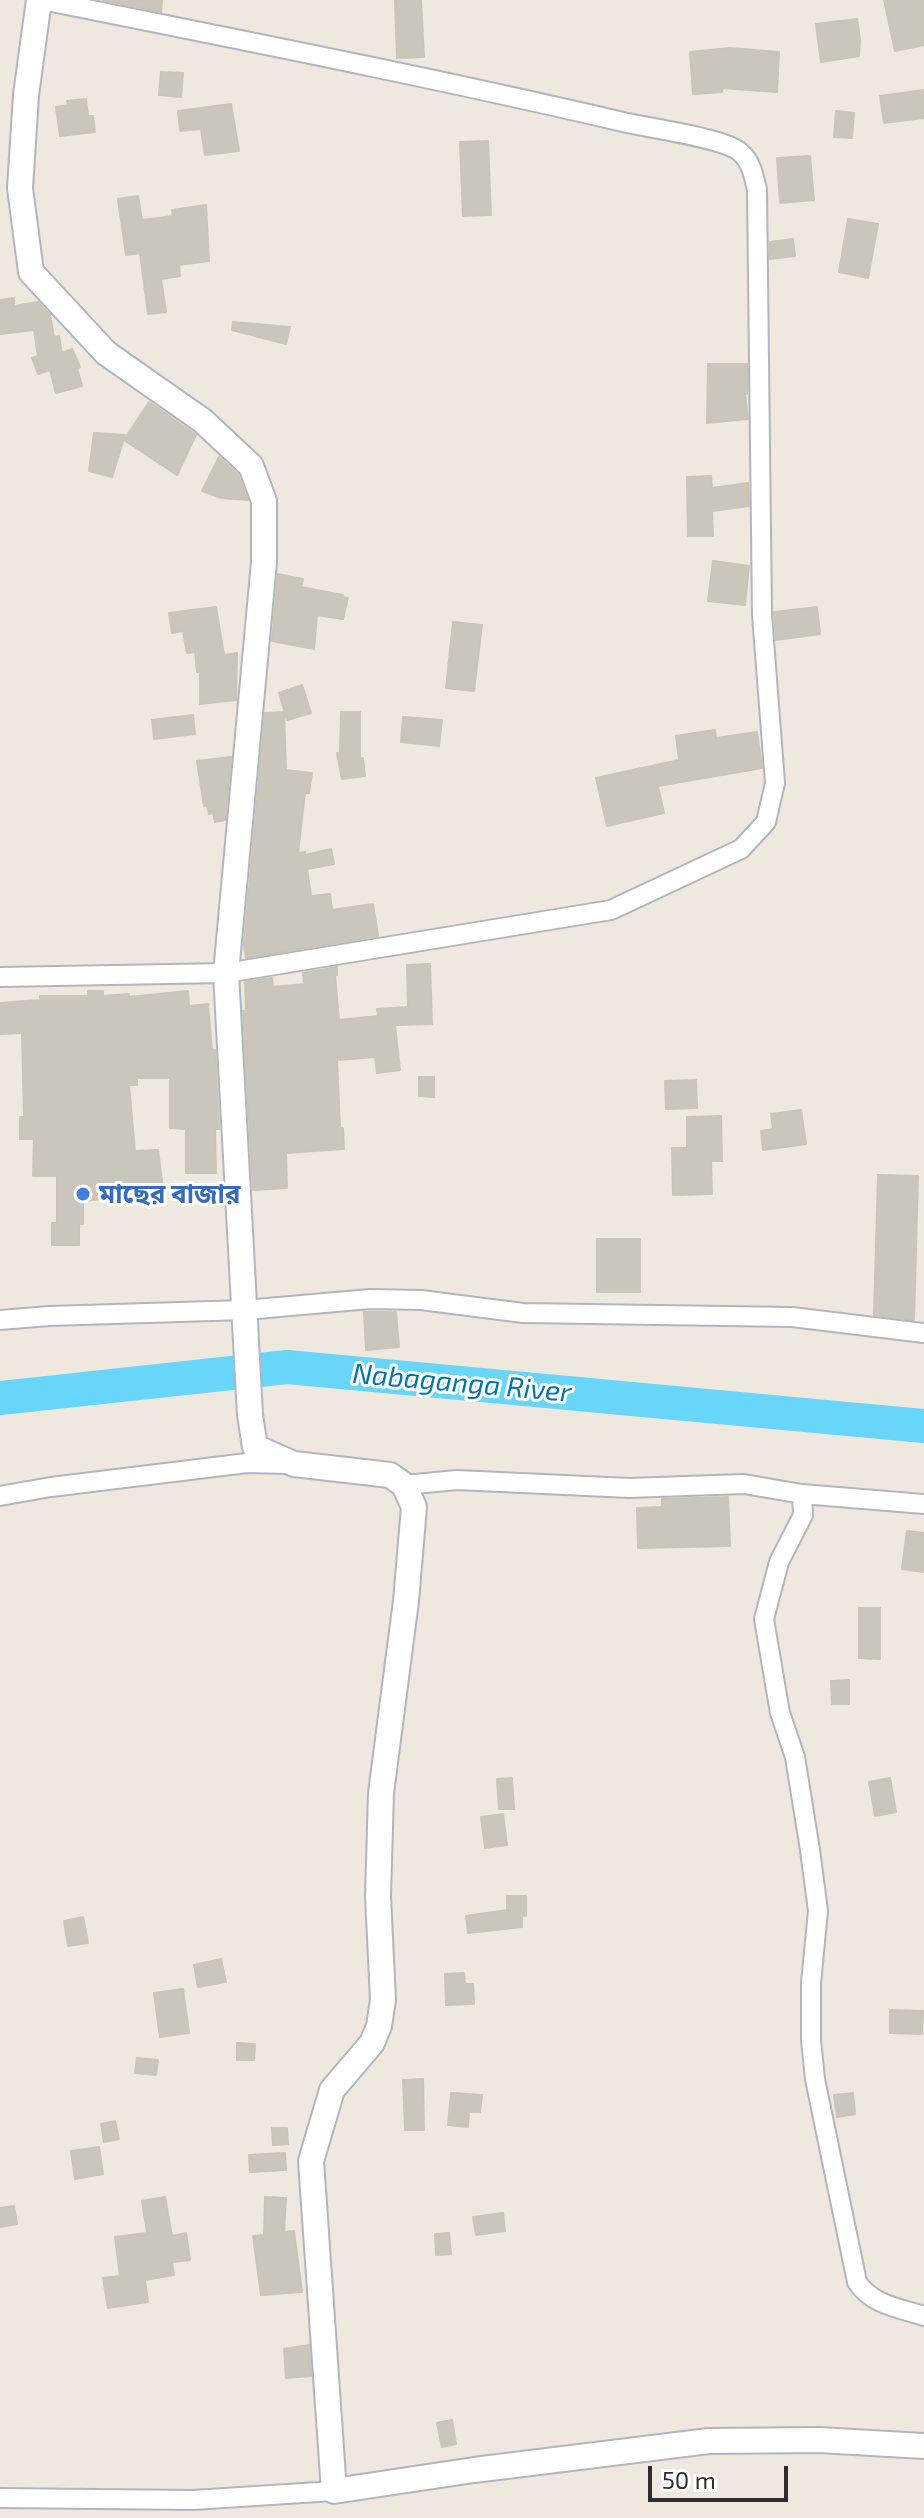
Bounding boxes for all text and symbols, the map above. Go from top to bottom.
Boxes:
place label: মাছের বাজার [99,1178,241,1210]
marker: মাছের বাজার [74,1185,92,1203]
water label: Nabaganga River [351,1357,573,1409]
scale bar [652,2450,792,2500]
text: 50 m [662,2465,716,2494]

